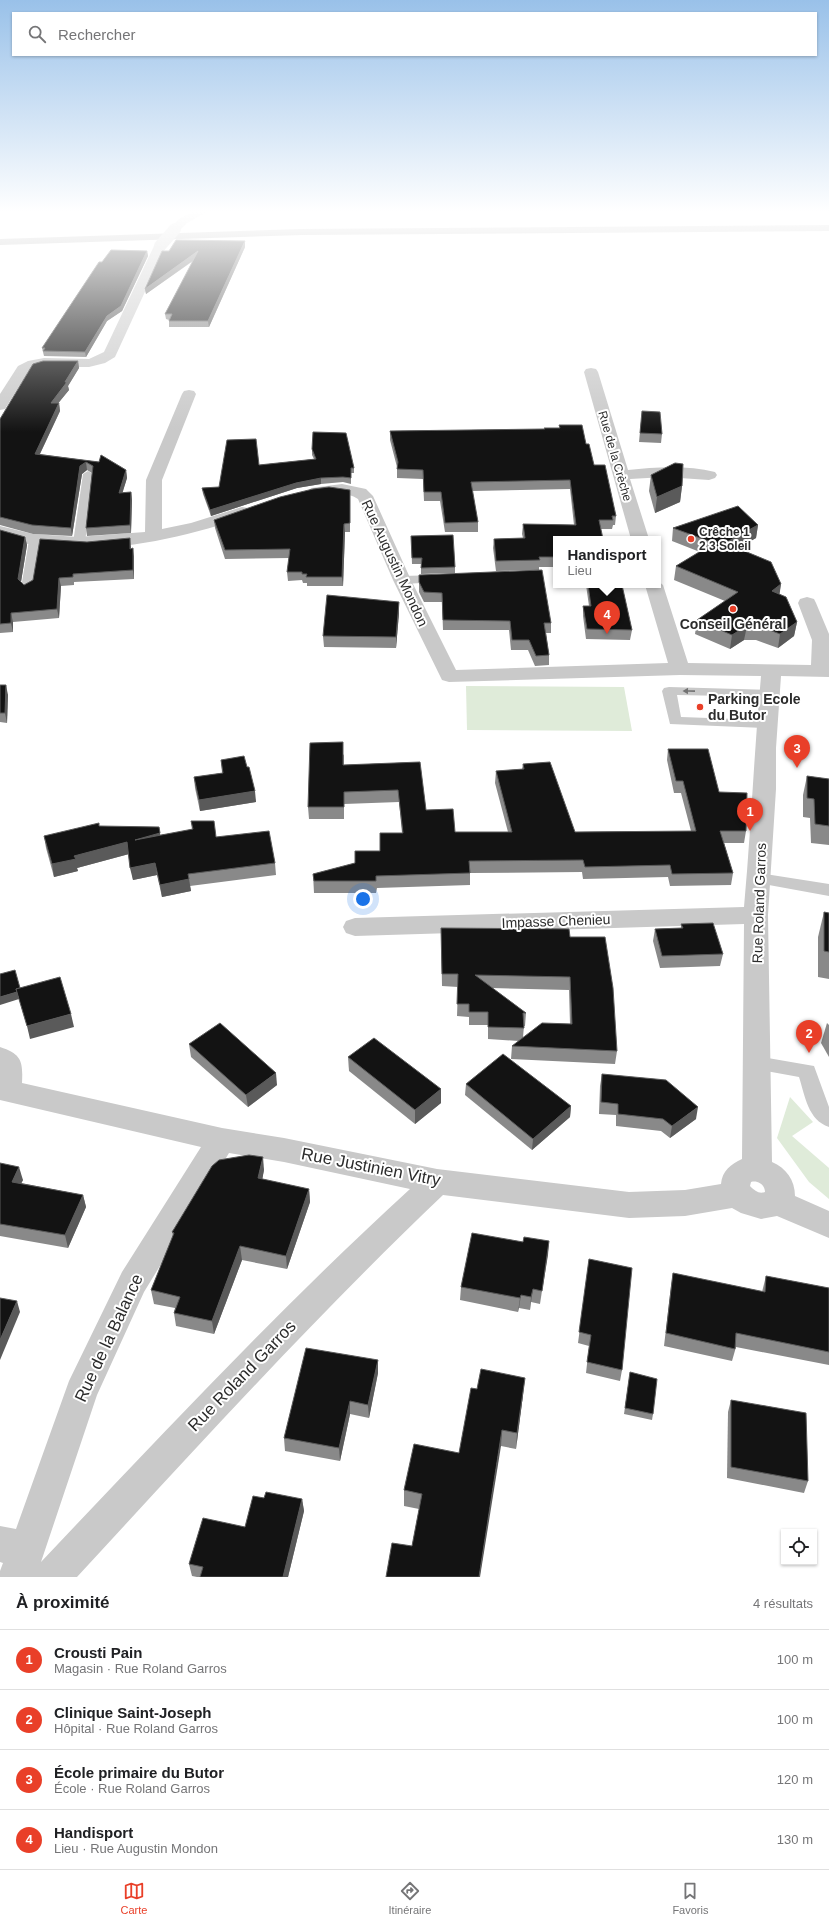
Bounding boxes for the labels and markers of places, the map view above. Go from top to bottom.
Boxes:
place label: Crêche 1 2 3 Soleil [699,525,751,553]
marker: Crêche 1 2 3 Soleil [686,534,696,544]
pin: 4 [594,601,620,634]
marker: Conseil Général [728,604,738,614]
place label: Conseil Général [680,616,786,632]
place label: Parking Ecole du Butor [708,691,801,723]
marker: Parking Ecole du Butor [695,702,705,712]
pin: 3 [784,735,810,768]
pin: 1 [737,798,763,831]
pin: 2 [796,1020,822,1053]

